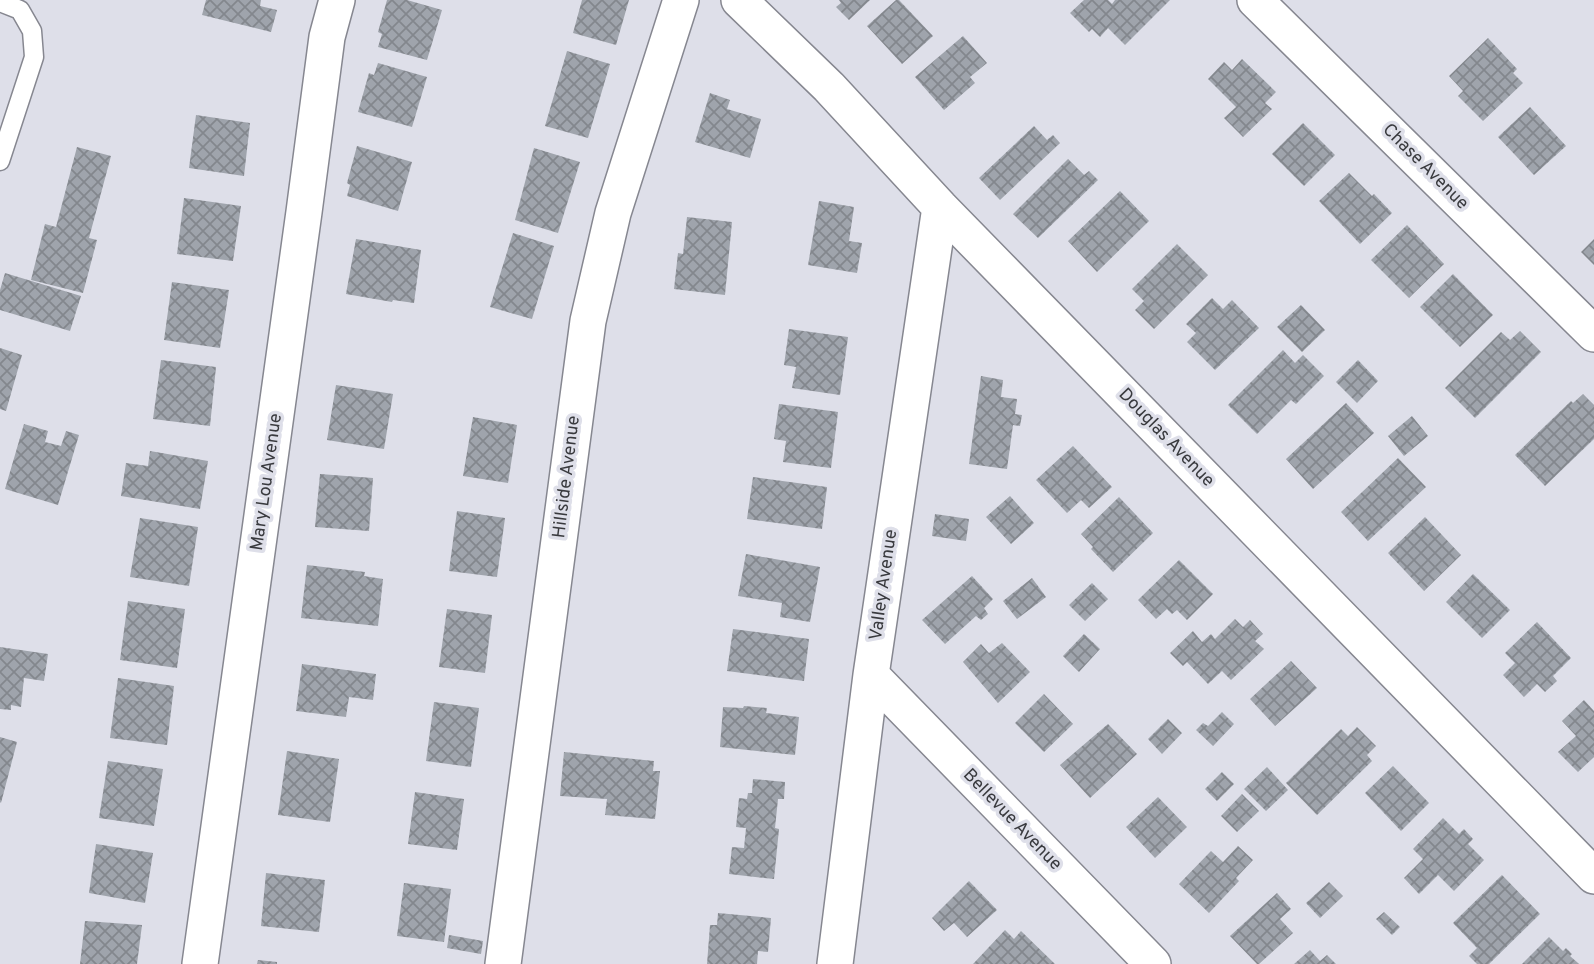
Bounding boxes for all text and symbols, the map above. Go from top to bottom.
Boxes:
street label: Chase Avenue [1377,119,1473,215]
street label: Douglas Avenue [1113,384,1219,492]
street label: Mary Lou Avenue [246,412,288,552]
street label: Hillside Avenue [548,415,586,539]
street label: Valley Avenue [865,528,903,642]
street label: Bellevue Avenue [958,764,1066,876]

